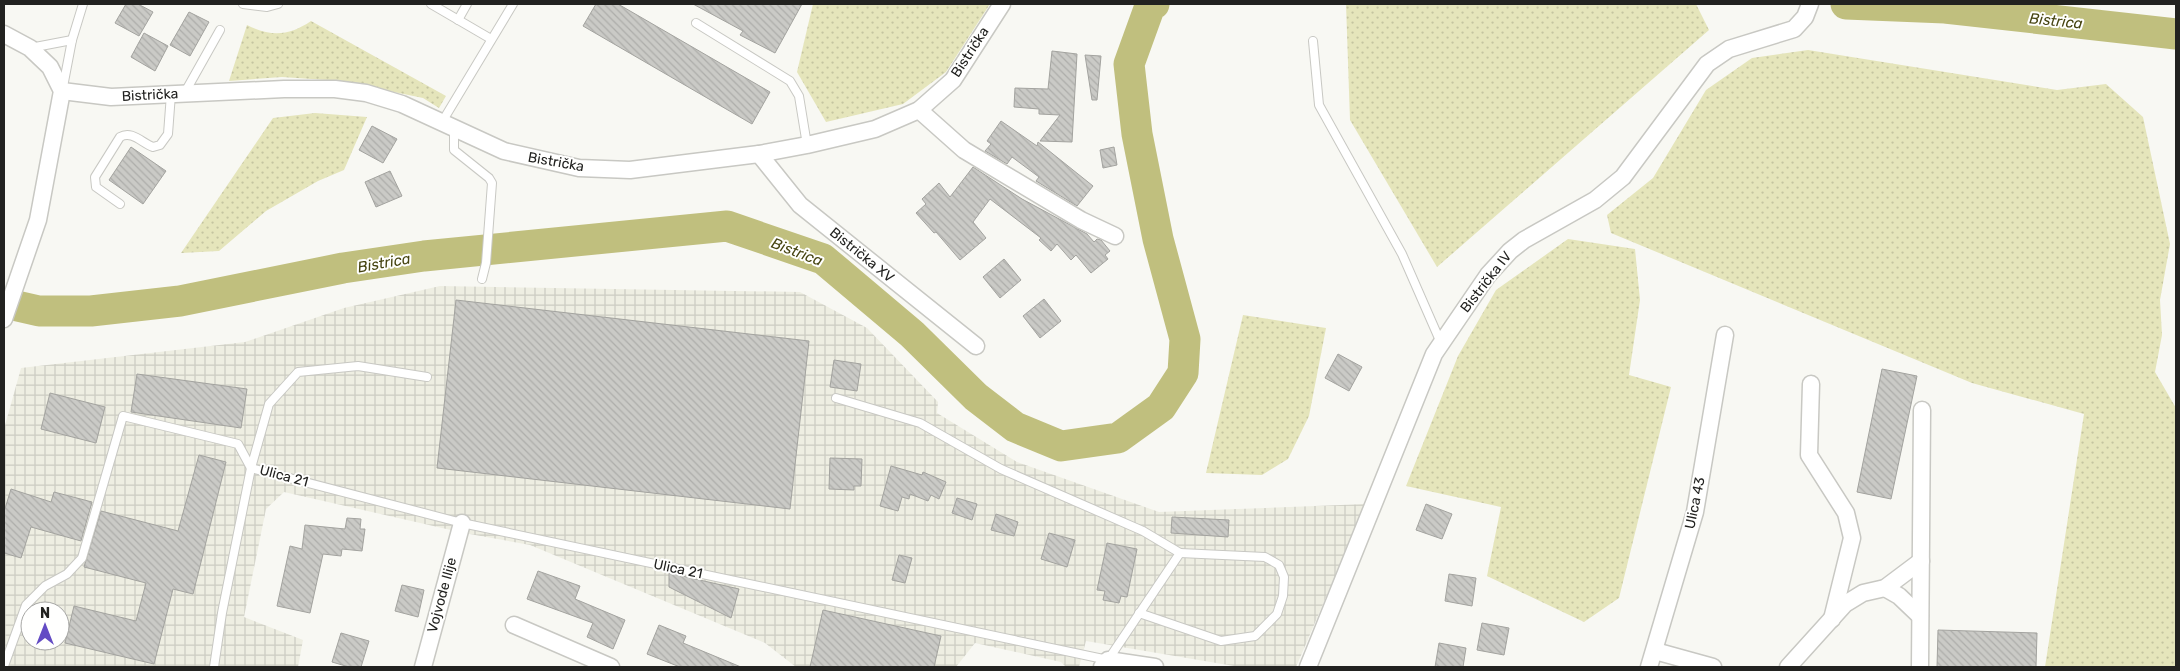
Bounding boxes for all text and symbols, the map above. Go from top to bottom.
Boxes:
water label: Bistrica [2028,9,2084,33]
street label: Bistrička [947,24,993,80]
street label: Bistrička [121,85,179,105]
street label: Bistrička [527,149,585,175]
street label: Bistrička XV [826,224,898,286]
water label: Bistrica [769,234,825,270]
street label: Bistrička IV [1457,248,1515,316]
water label: Bistrica [356,249,412,277]
street label: Ulica 21 [258,461,310,491]
street label: Ulica 43 [1681,476,1709,530]
street label: Vojvode Ilije [424,555,460,634]
street label: Ulica 21 [652,556,704,582]
north arrow [20,601,70,651]
text: N [40,605,50,622]

